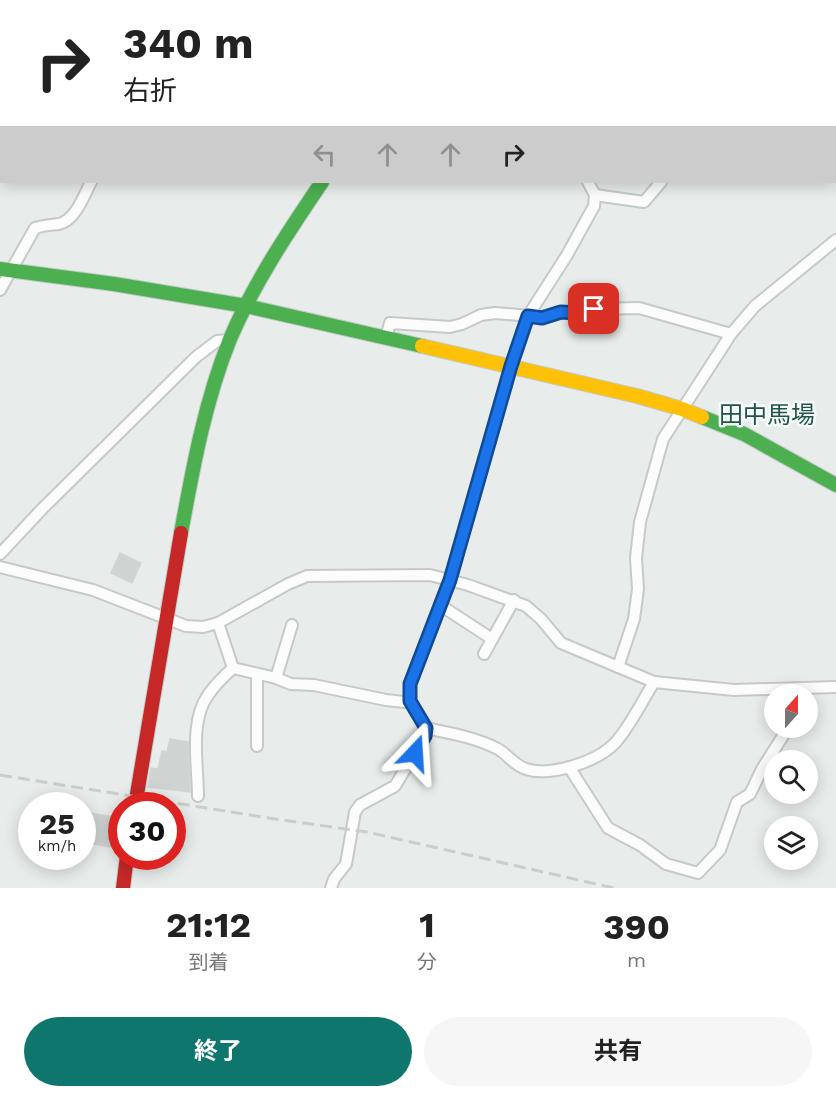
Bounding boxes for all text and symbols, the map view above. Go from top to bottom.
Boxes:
text: 340 m [123,19,254,68]
icon: right [24,24,102,102]
text: 右折 [123,75,177,107]
icon: left [308,138,341,171]
icon: ahead [371,138,404,171]
icon: ahead [434,138,467,171]
icon: right [497,138,530,171]
pin [568,283,619,334]
icon: arrive [577,292,610,325]
district label: 田中馬場 [719,401,815,429]
north arrow [764,684,818,738]
map controls [764,684,818,870]
position arrow [383,721,447,785]
button: search [764,750,818,804]
speed limit sign: 30 [108,792,186,870]
text: 25 [39,806,75,841]
button: layers [764,816,818,870]
text: km/h [38,837,76,855]
text: 21:12 [166,904,251,946]
text: 1 [419,904,435,946]
text: 390 [603,906,670,948]
text: m [627,948,646,972]
text: 到着 [189,950,229,974]
text: 分 [417,950,437,974]
button: 終了 [24,1017,412,1086]
button: 共有 [424,1017,812,1086]

